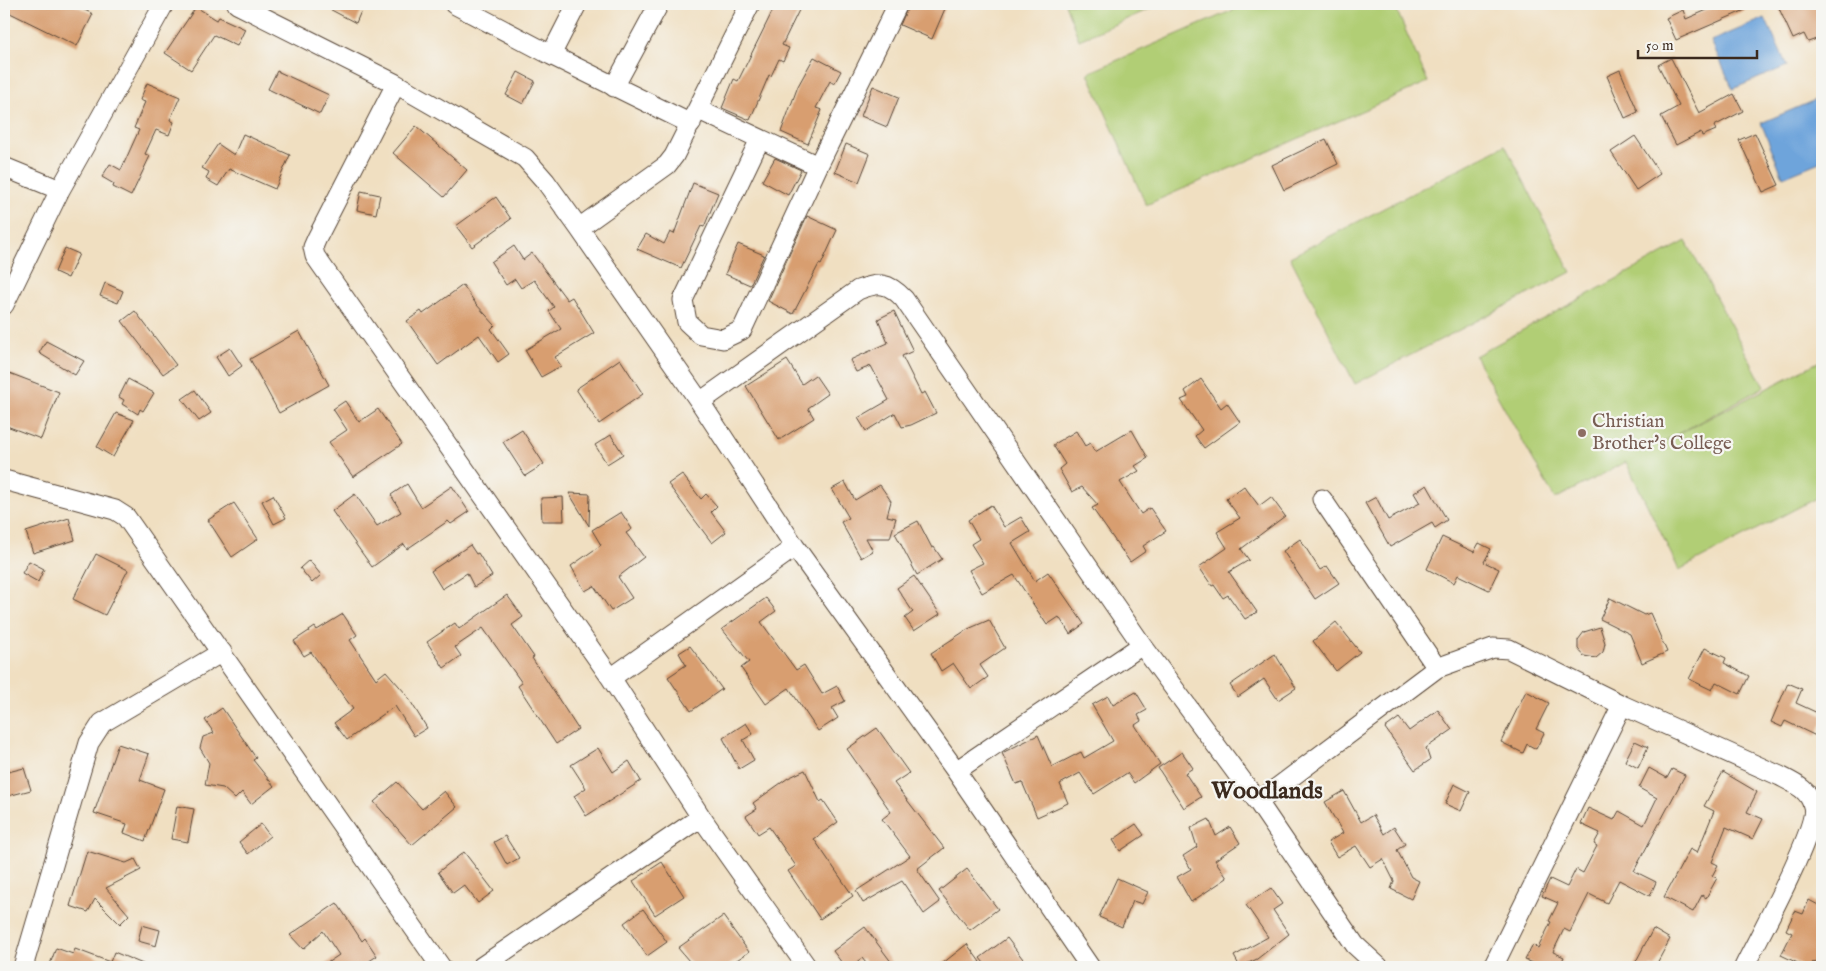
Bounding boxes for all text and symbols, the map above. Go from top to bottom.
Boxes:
scale bar [1638,28,1757,60]
text: 50 m [1646,36,1674,55]
place label: Christian Brother's College [1592,410,1732,456]
marker: Christian Brother's College [1576,427,1588,439]
district label: Woodlands [1210,776,1323,807]

